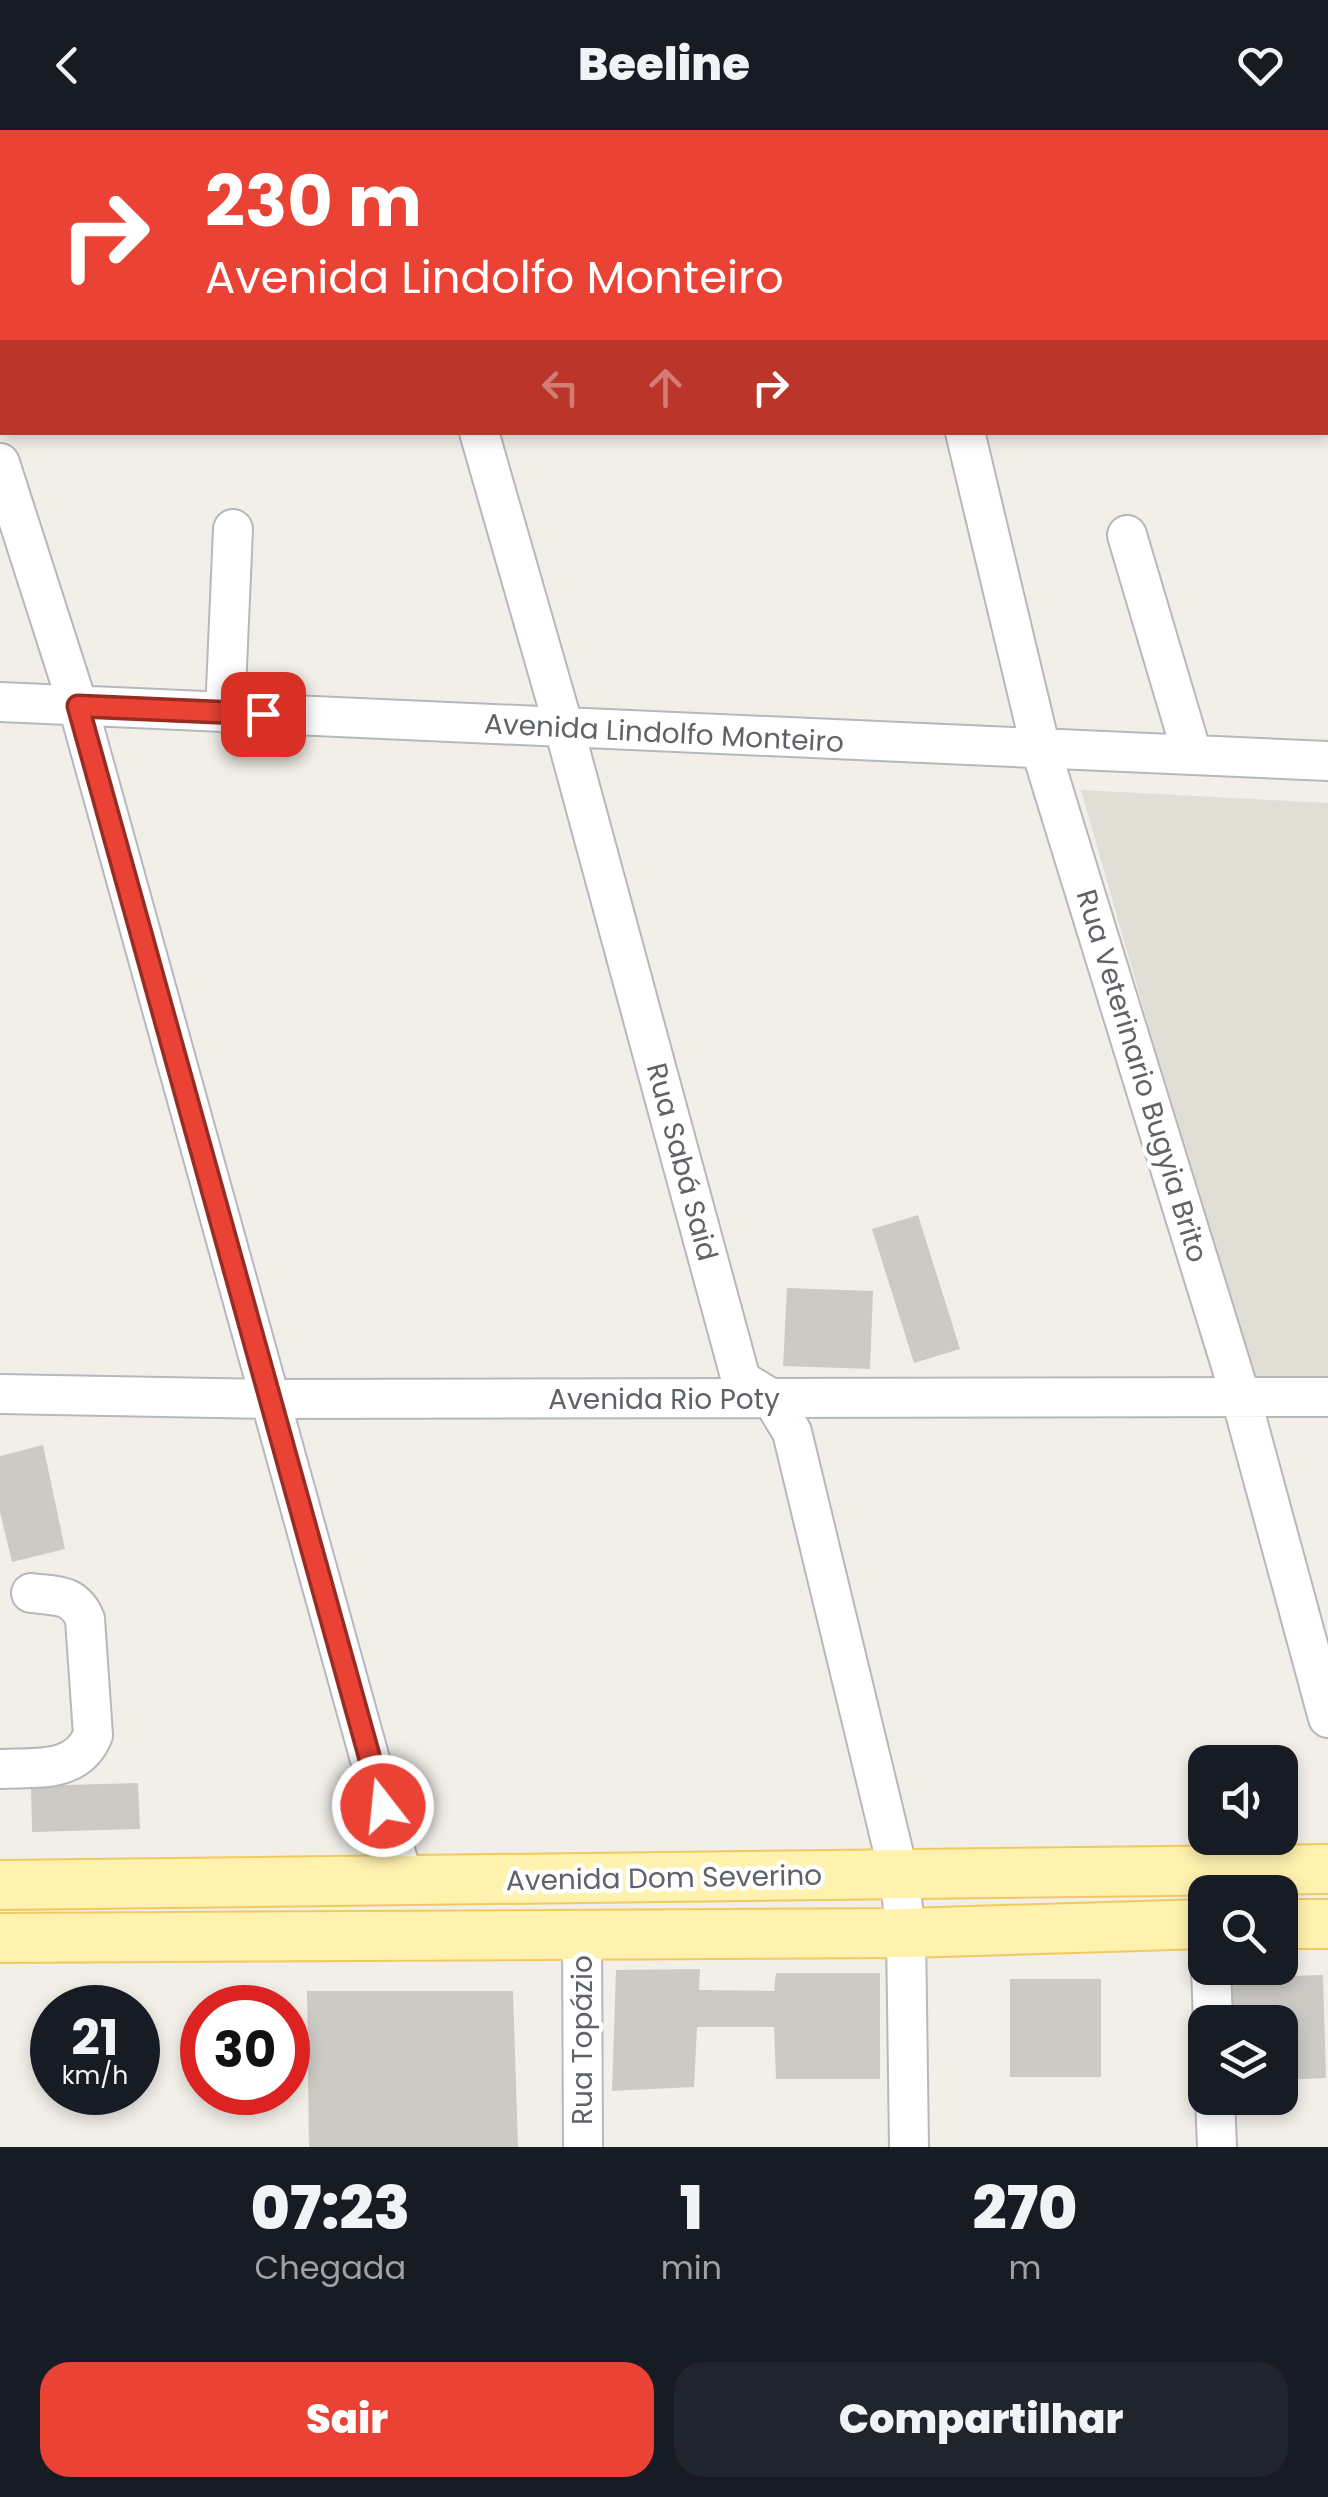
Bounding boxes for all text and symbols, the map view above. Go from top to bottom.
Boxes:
text: Beeline [578,33,750,96]
icon: back [40,38,95,93]
icon: heart [1233,38,1288,93]
text: 230 m [205,152,422,251]
icon: right [40,170,170,300]
text: Avenida Lindolfo Monteiro [205,246,784,309]
icon: left [533,360,588,415]
icon: ahead [638,360,693,415]
icon: right [743,360,798,415]
pin [221,672,306,757]
icon: arrive [236,687,291,742]
street label: Avenida Lindolfo Monteiro [483,704,845,762]
street label: Rua Veterinario Bugyia Brito [1067,885,1217,1267]
street label: Rua Sabá Said [637,1059,727,1265]
street label: Avenida Rio Poty [548,1380,780,1419]
map controls [1188,1745,1298,2115]
button: sound [1188,1745,1298,1855]
position arrow [331,1754,435,1858]
street label: Avenida Dom Severino [506,1856,822,1900]
button: search [1188,1875,1298,1985]
street label: Rua Topázio [563,1955,602,2125]
speed limit sign: 30 [180,1985,310,2115]
text: 21 [71,2002,119,2073]
button: layers [1188,2005,1298,2115]
text: km/h [62,2058,128,2093]
text: 07:23 [251,2166,410,2250]
text: 1 [680,2166,703,2250]
text: 270 [973,2166,1077,2250]
text: Chegada [255,2245,406,2290]
text: min [661,2245,722,2290]
text: m [1009,2245,1041,2290]
button: Sair [40,2362,654,2477]
button: Compartilhar [674,2362,1288,2477]

